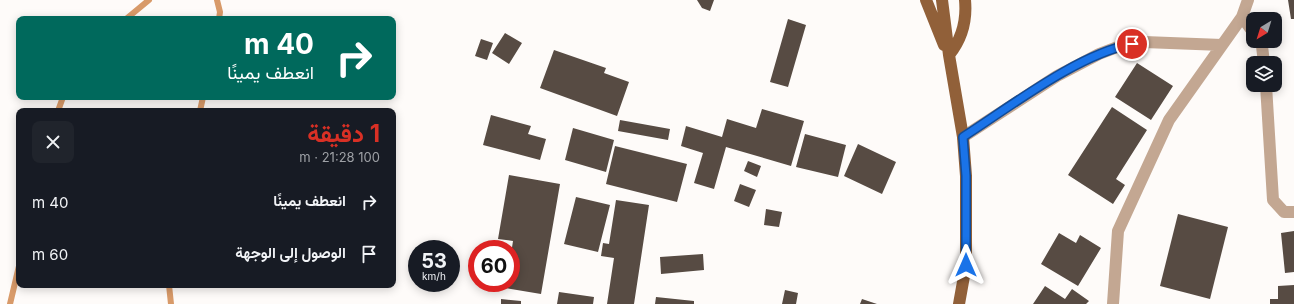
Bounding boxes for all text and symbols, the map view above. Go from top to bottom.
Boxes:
north arrow [1246,12,1282,48]
map controls [1246,12,1282,92]
text: 40 m [244,27,314,61]
pin [1115,27,1149,61]
icon: right [328,32,380,84]
icon: arrive [1121,33,1143,55]
button: layers [1246,56,1282,92]
text: انعطف يمينًا [227,62,314,83]
text: 1 دقيقة [307,119,380,148]
button: close [32,121,74,163]
text: 100 m · 21:28 [299,149,380,165]
text: انعطف يمينًا [273,191,346,210]
icon: right [358,191,380,213]
text: 40 m [32,193,69,212]
speed limit sign: 60 [468,240,520,292]
text: الوصول إلى الوجهة [235,243,346,262]
icon: arrive [358,243,380,265]
position arrow [945,244,987,286]
text: 60 m [32,245,68,264]
text: 53 [421,249,447,273]
text: km/h [422,270,446,282]

